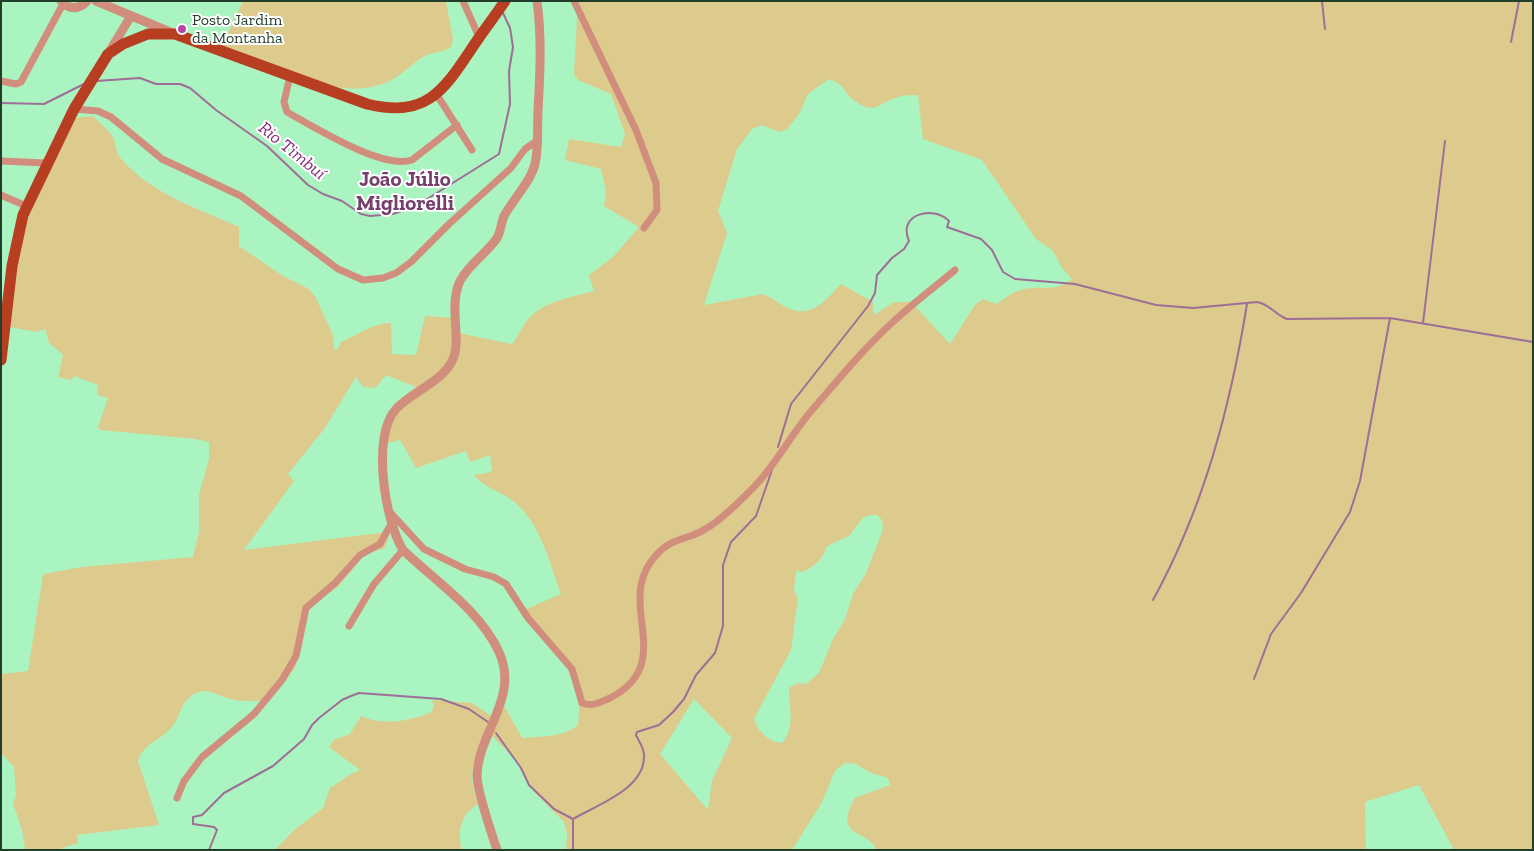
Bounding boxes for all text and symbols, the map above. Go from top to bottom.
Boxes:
place label: Posto Jardim da Montanha [192,10,283,48]
marker: Posto Jardim da Montanha [176,23,188,35]
water label: Rio Timbuí [254,117,330,185]
district label: João Júlio Migliorelli [356,167,454,217]

